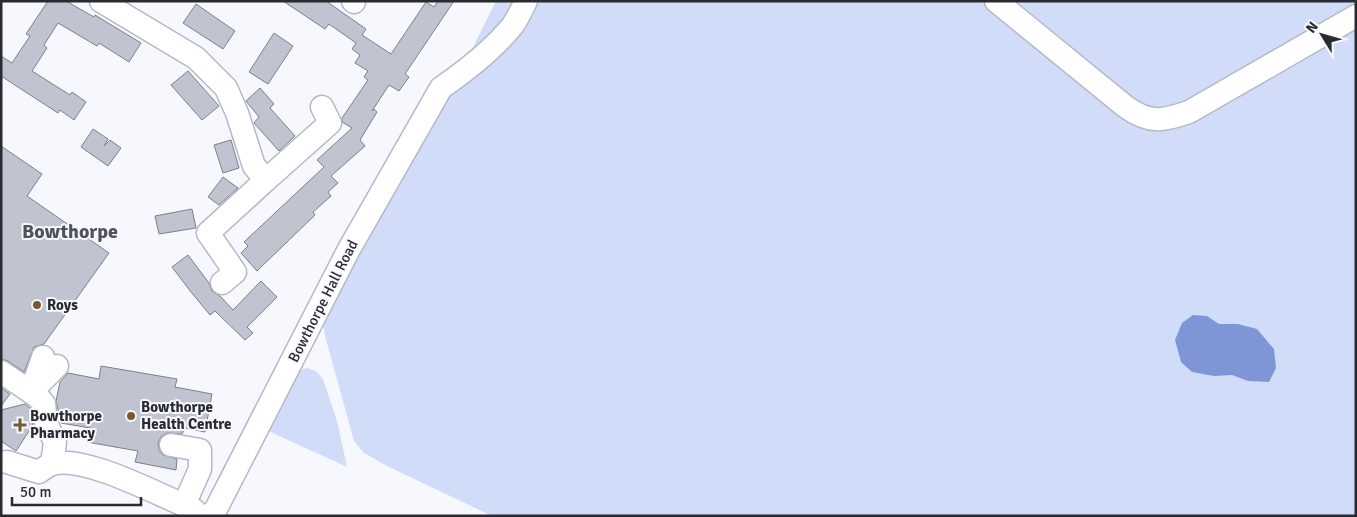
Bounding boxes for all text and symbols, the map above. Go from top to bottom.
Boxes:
north arrow [1297,10,1347,60]
text: N [1302,18,1322,36]
district label: Bowthorpe [22,219,118,244]
street label: Bowthorpe Hall Road [284,237,362,365]
place label: Roys [47,296,78,314]
marker: Roys [31,299,43,311]
place label: Bowthorpe Health Centre [141,398,232,433]
place label: Bowthorpe Pharmacy [30,407,102,442]
marker: Bowthorpe Health Centre [125,410,137,422]
marker: Bowthorpe Pharmacy [14,419,26,431]
scale bar [12,474,141,506]
text: 50 m [20,483,51,501]

